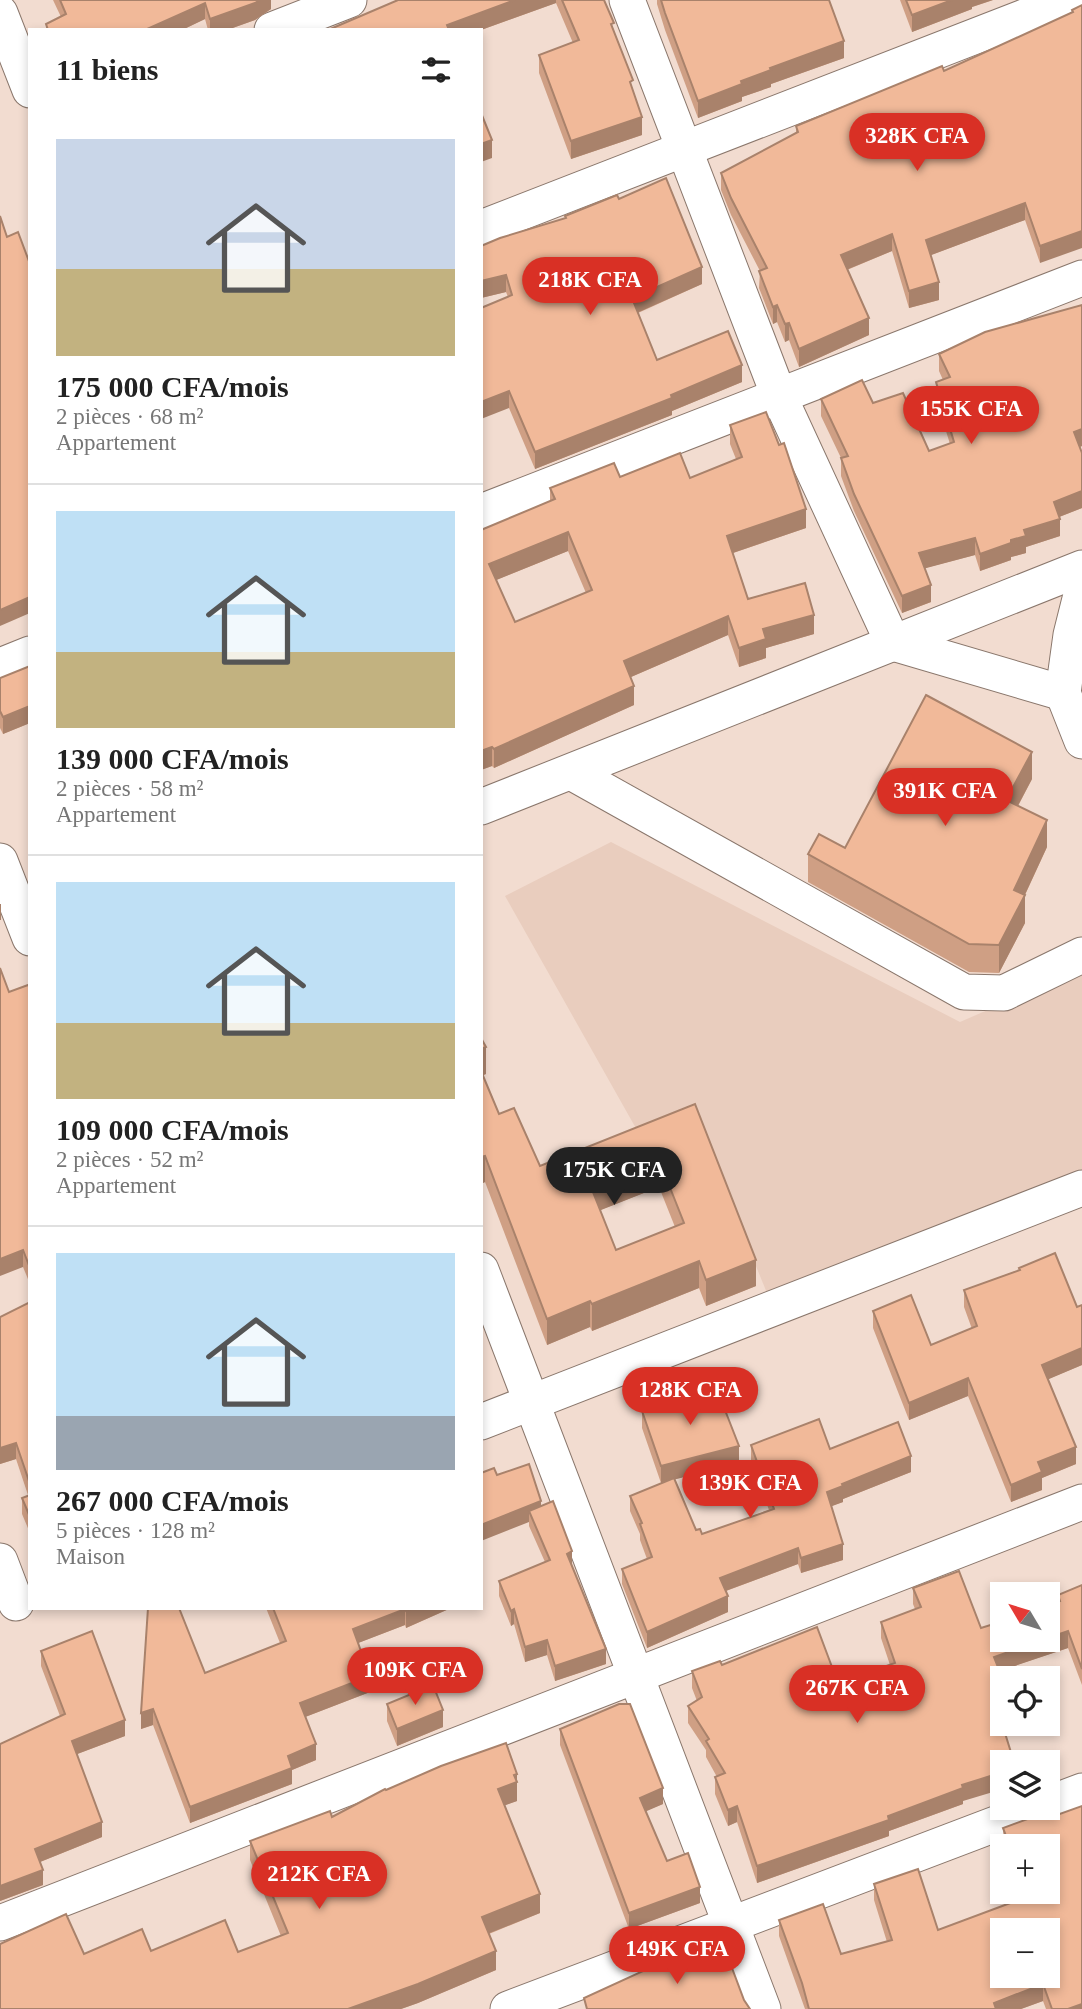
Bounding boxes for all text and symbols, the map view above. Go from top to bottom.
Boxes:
icon: filters [417,51,455,89]
text: 11 biens [56,53,159,86]
pin: 328K CFA [845,114,989,173]
text: 328K CFA [865,123,969,148]
icon: home [193,185,319,311]
pin: 218K CFA [518,258,662,317]
text: 218K CFA [538,267,642,292]
text: 175 000 CFA/mois [56,370,289,403]
pin: 155K CFA [899,386,1043,446]
text: 155K CFA [919,396,1023,421]
text: 2 pièces · 68 m² [56,404,203,429]
text: Appartement [56,430,176,455]
icon: home [193,557,319,683]
text: 139 000 CFA/mois [56,742,289,775]
pin: 391K CFA [873,768,1017,828]
text: 2 pièces · 58 m² [56,776,203,801]
text: 391K CFA [893,778,997,803]
text: Appartement [56,802,176,827]
icon: home [193,928,319,1054]
text: 109 000 CFA/mois [56,1113,289,1146]
text: 2 pièces · 52 m² [56,1147,203,1172]
pin: 175K CFA [542,1148,686,1207]
text: 175K CFA [562,1157,666,1182]
text: Appartement [56,1173,176,1198]
icon: home [193,1299,319,1425]
pin: 128K CFA [618,1368,762,1427]
text: 128K CFA [638,1377,742,1402]
pin: 139K CFA [678,1460,822,1520]
text: 139K CFA [698,1470,802,1495]
text: 267 000 CFA/mois [56,1484,289,1517]
text: 5 pièces · 128 m² [56,1518,215,1543]
text: Maison [56,1544,125,1569]
north arrow [990,1582,1060,1652]
map controls [990,1582,1060,1988]
pin: 109K CFA [343,1648,487,1707]
text: 109K CFA [363,1657,467,1682]
pin: 267K CFA [785,1666,929,1725]
button: locate [990,1666,1060,1736]
text: 267K CFA [805,1675,909,1700]
button: layers [990,1750,1060,1820]
button: + [990,1834,1060,1904]
pin: 212K CFA [247,1852,391,1911]
text: 212K CFA [267,1861,371,1886]
button: − [990,1918,1060,1988]
pin: 149K CFA [605,1926,749,1986]
text: 149K CFA [625,1936,729,1961]

